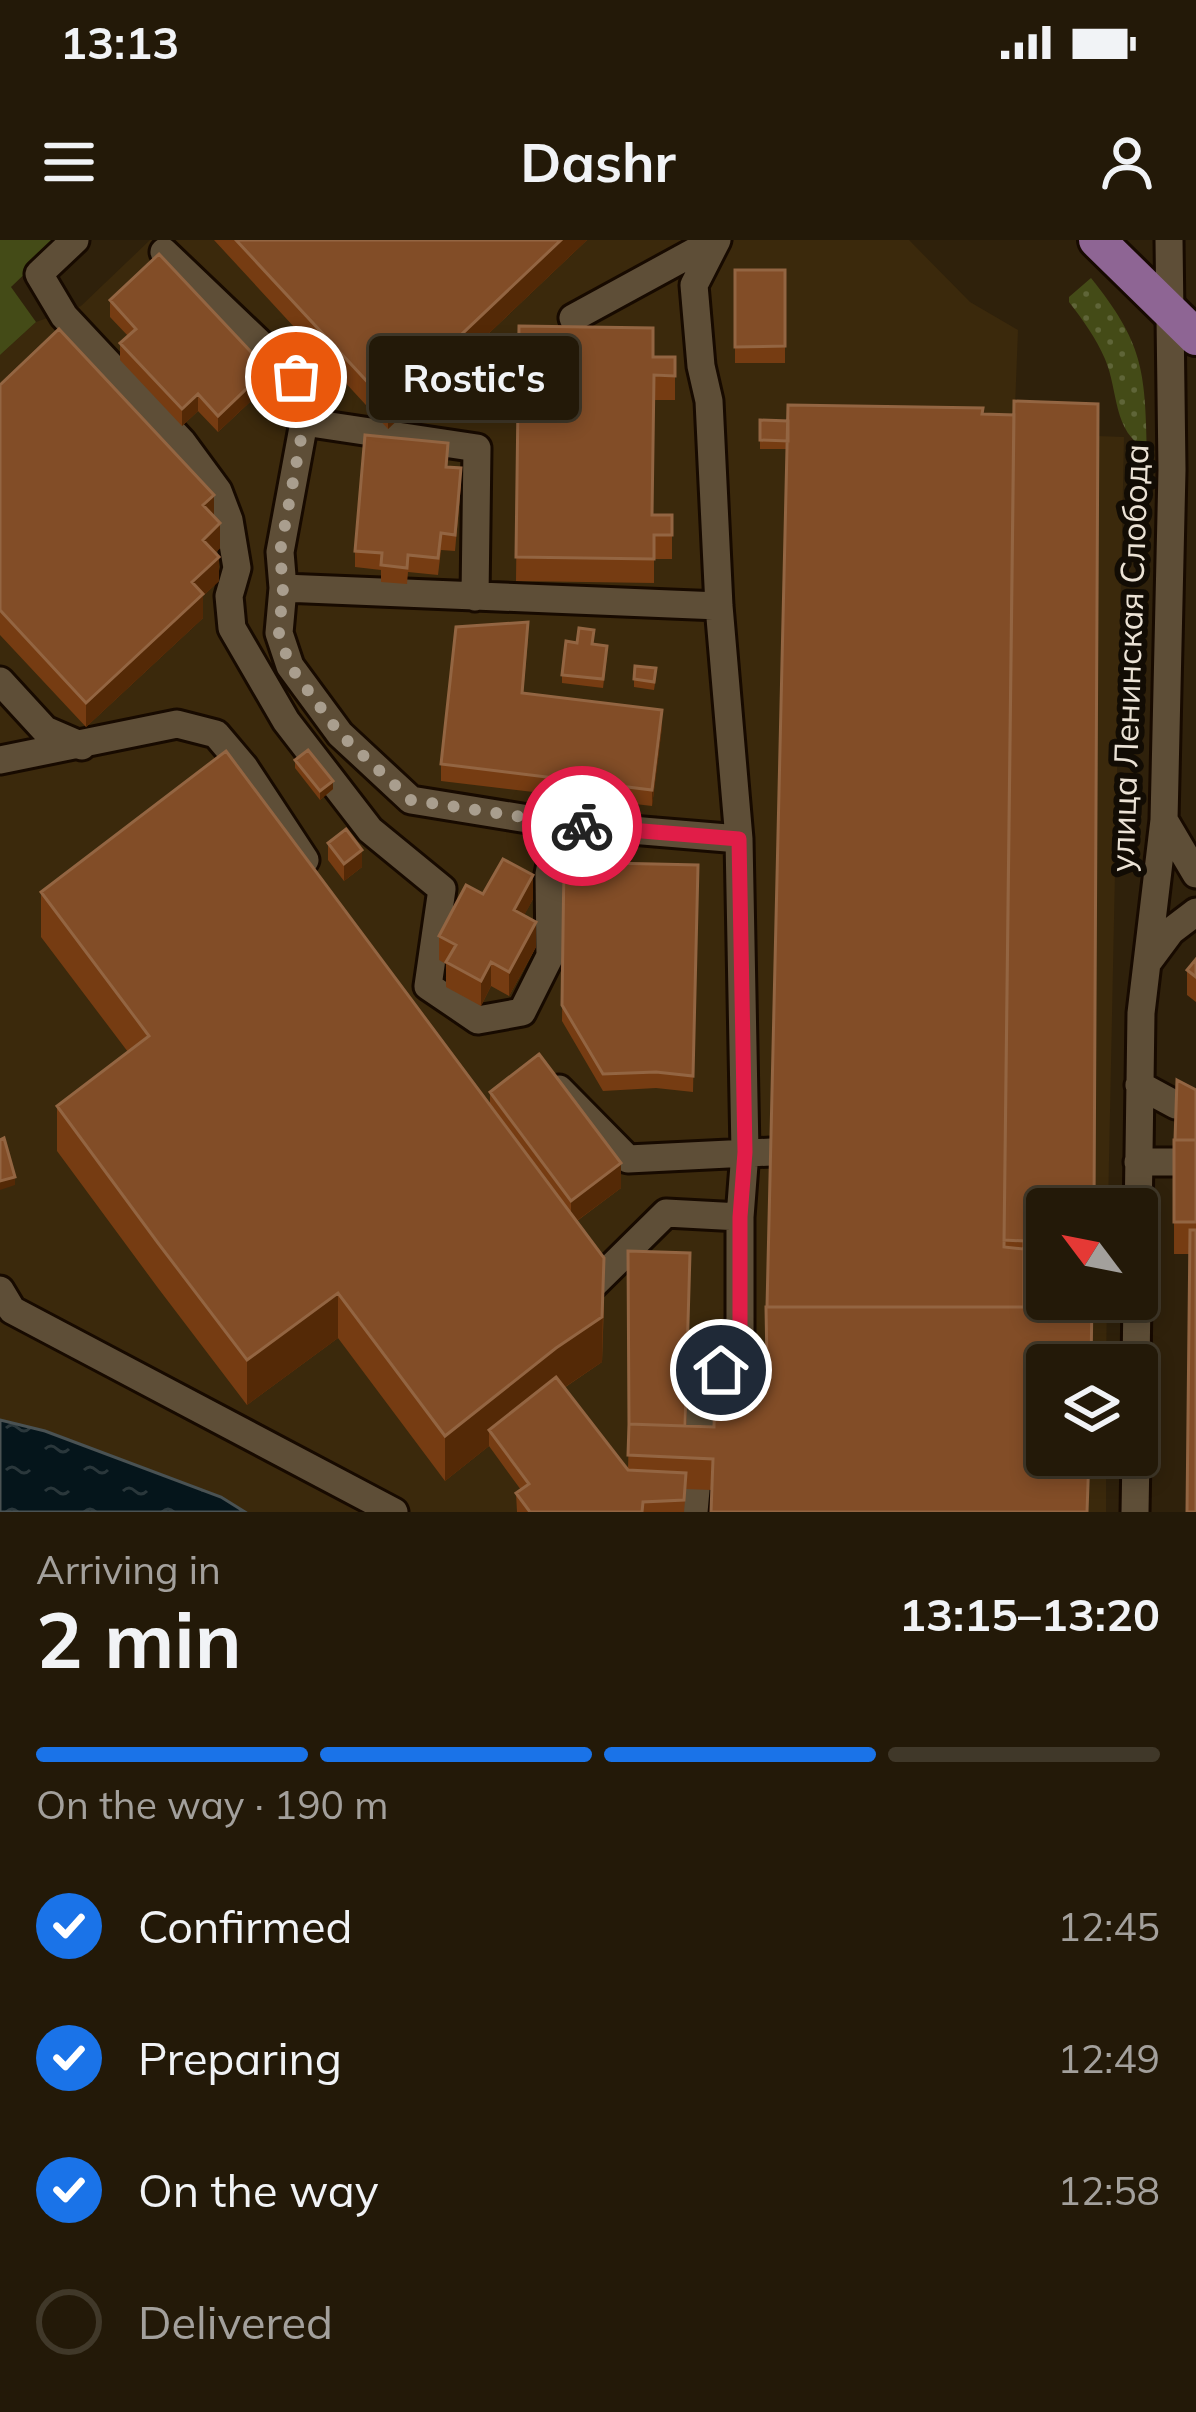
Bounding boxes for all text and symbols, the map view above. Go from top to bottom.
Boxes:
text: 13:13 [60,14,179,70]
text: Dashr [520,128,676,196]
icon: menu [36,129,102,195]
icon: person [1094,129,1160,195]
pin [245,326,347,428]
callout: Rostic's [368,335,578,419]
icon: bag [263,344,329,410]
text: Rostic's [403,353,545,402]
street label: улица Ленинская Слобода [1101,443,1156,873]
courier [522,766,642,886]
icon: bike [549,793,615,859]
north arrow [1026,1188,1158,1320]
map controls [1026,1188,1158,1476]
pin [670,1319,772,1421]
icon: home [688,1337,754,1403]
button: layers [1026,1344,1158,1476]
text: Arriving in [36,1545,221,1594]
text: 13:15–13:20 [899,1586,1160,1642]
text: 2 min [36,1590,242,1688]
text: On the way · 190 m [36,1780,388,1829]
icon: check [36,1893,102,1959]
text: Confirmed [138,1898,352,1954]
text: 12:45 [1058,1902,1160,1951]
icon: check [36,2025,102,2091]
text: Preparing [138,2030,342,2086]
text: 12:49 [1058,2034,1160,2083]
icon: check [36,2157,102,2223]
text: On the way [138,2162,379,2218]
text: 12:58 [1058,2166,1160,2215]
text: Delivered [138,2294,333,2350]

